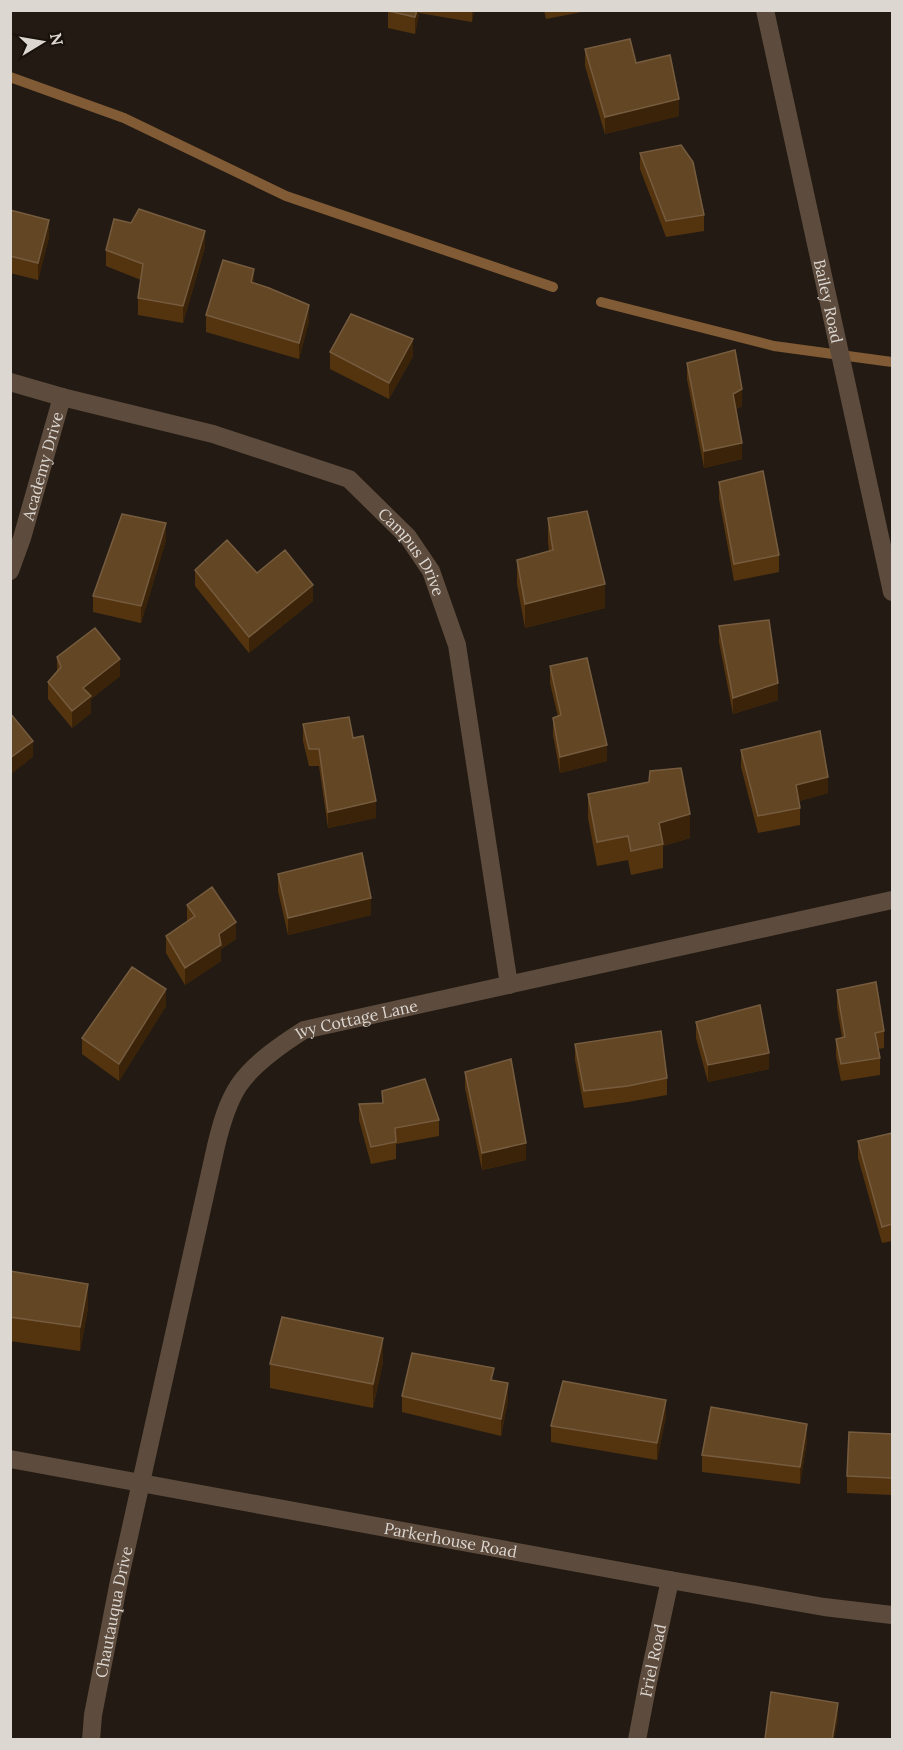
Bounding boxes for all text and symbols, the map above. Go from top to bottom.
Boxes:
north arrow [12,12,72,72]
text: N [46,31,68,47]
street label: Bailey Road [810,257,848,345]
street label: Academy Drive [17,409,67,524]
street label: Campus Drive [374,503,449,599]
street label: Ivy Cottage Lane [291,995,420,1043]
street label: Parkerhouse Road [383,1518,519,1562]
street label: Chautauqua Drive [90,1544,137,1680]
street label: Friel Road [635,1622,670,1699]

